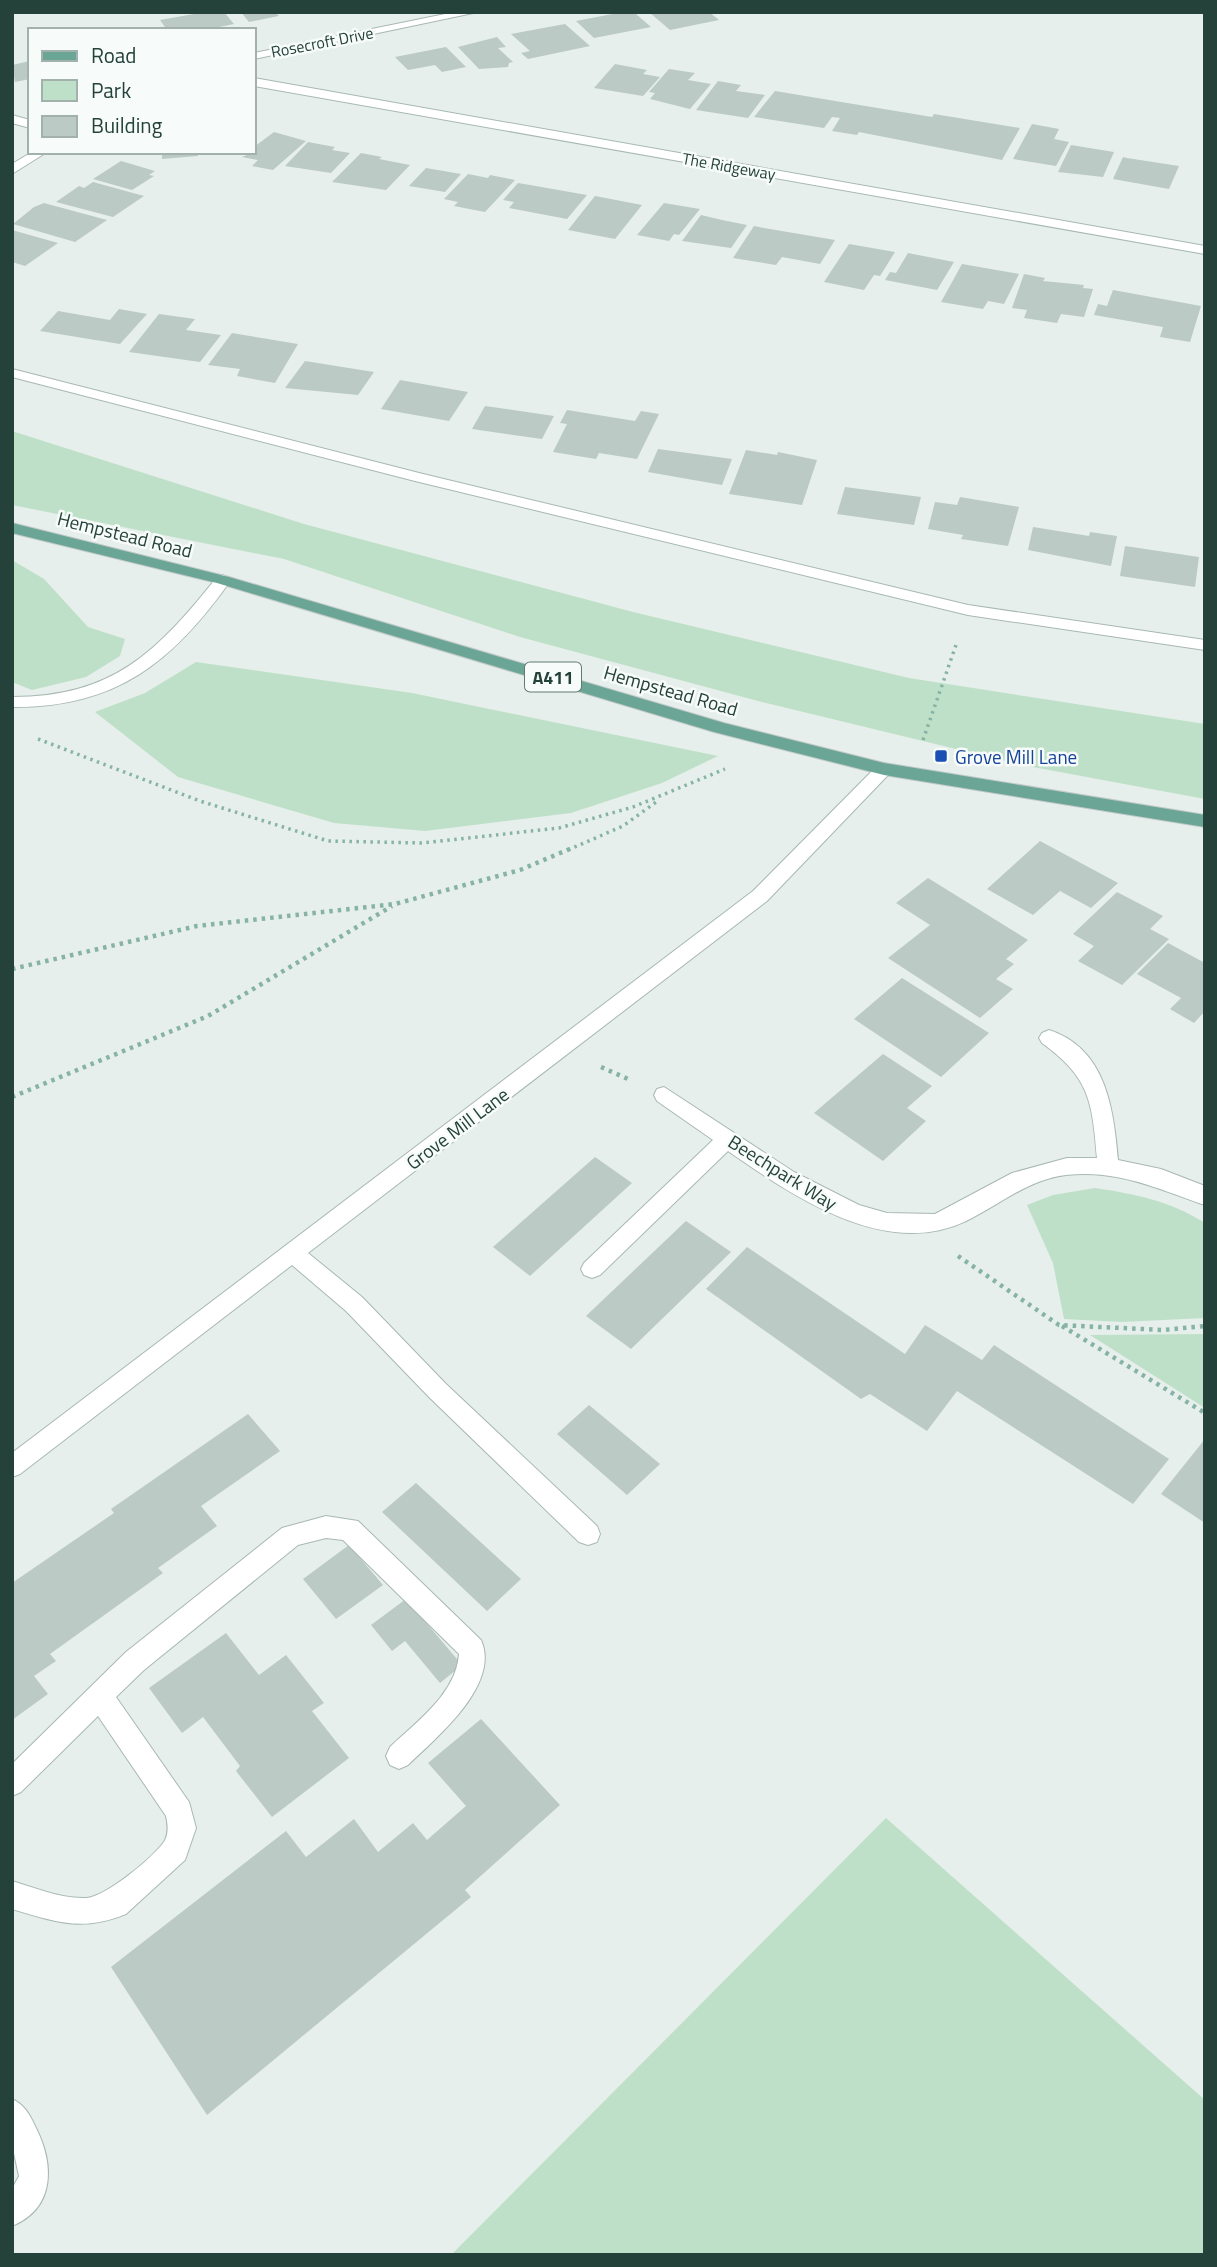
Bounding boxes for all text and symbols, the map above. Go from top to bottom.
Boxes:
street label: Rosecroft Drive [269,20,375,64]
legend [28,28,256,154]
text: Road [91,39,136,71]
text: Park [91,74,131,106]
text: Building [91,109,163,141]
street label: The Ridgeway [680,146,778,186]
street label: Hempstead Road [54,503,196,565]
street label: Hempstead Road [601,657,741,723]
road number: A411 [525,662,581,692]
place label: Grove Mill Lane [955,742,1077,771]
marker: Grove Mill Lane [933,748,949,764]
street label: Grove Mill Lane [399,1080,515,1176]
street label: Beechpark Way [723,1127,843,1217]

